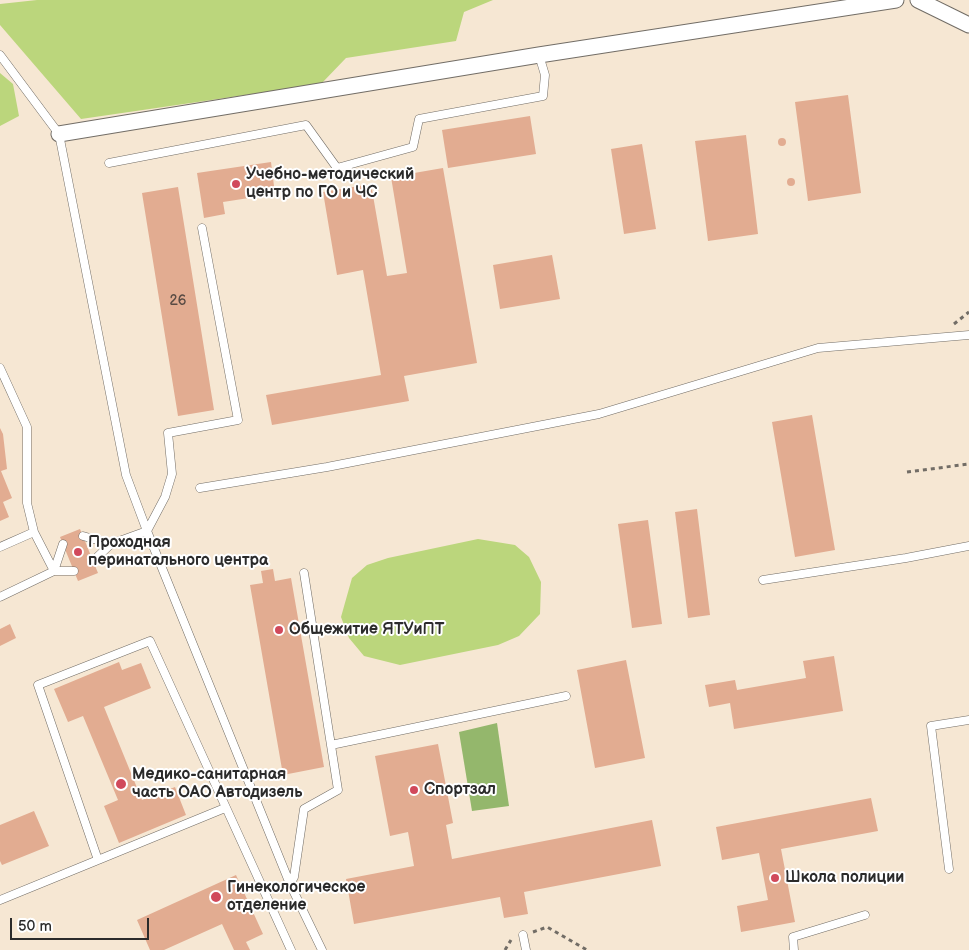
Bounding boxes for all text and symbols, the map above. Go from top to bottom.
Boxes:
place label: Учебно-методический центр по ГО и ЧС [246,165,414,203]
marker: Учебно-методический центр по ГО и ЧС [230,178,242,190]
house number: 26 [170,293,186,309]
place label: Проходная перинатального центра [88,533,268,571]
marker: Проходная перинатального центра [72,546,84,558]
place label: Общежитие ЯТУиПТ [289,620,444,640]
marker: Общежитие ЯТУиПТ [273,624,285,636]
place label: Медико-санитарная часть ОАО Автодизель [132,765,302,803]
marker: Медико-санитарная часть ОАО Автодизель [114,777,128,791]
place label: Спортзал [424,780,496,800]
marker: Спортзал [408,784,420,796]
place label: Школа полиции [785,868,904,888]
marker: Школа полиции [769,872,781,884]
place label: Гинекологическое отделение [227,878,365,916]
marker: Гинекологическое отделение [209,890,223,904]
scale bar [12,908,151,940]
text: 50 m [18,917,52,936]

